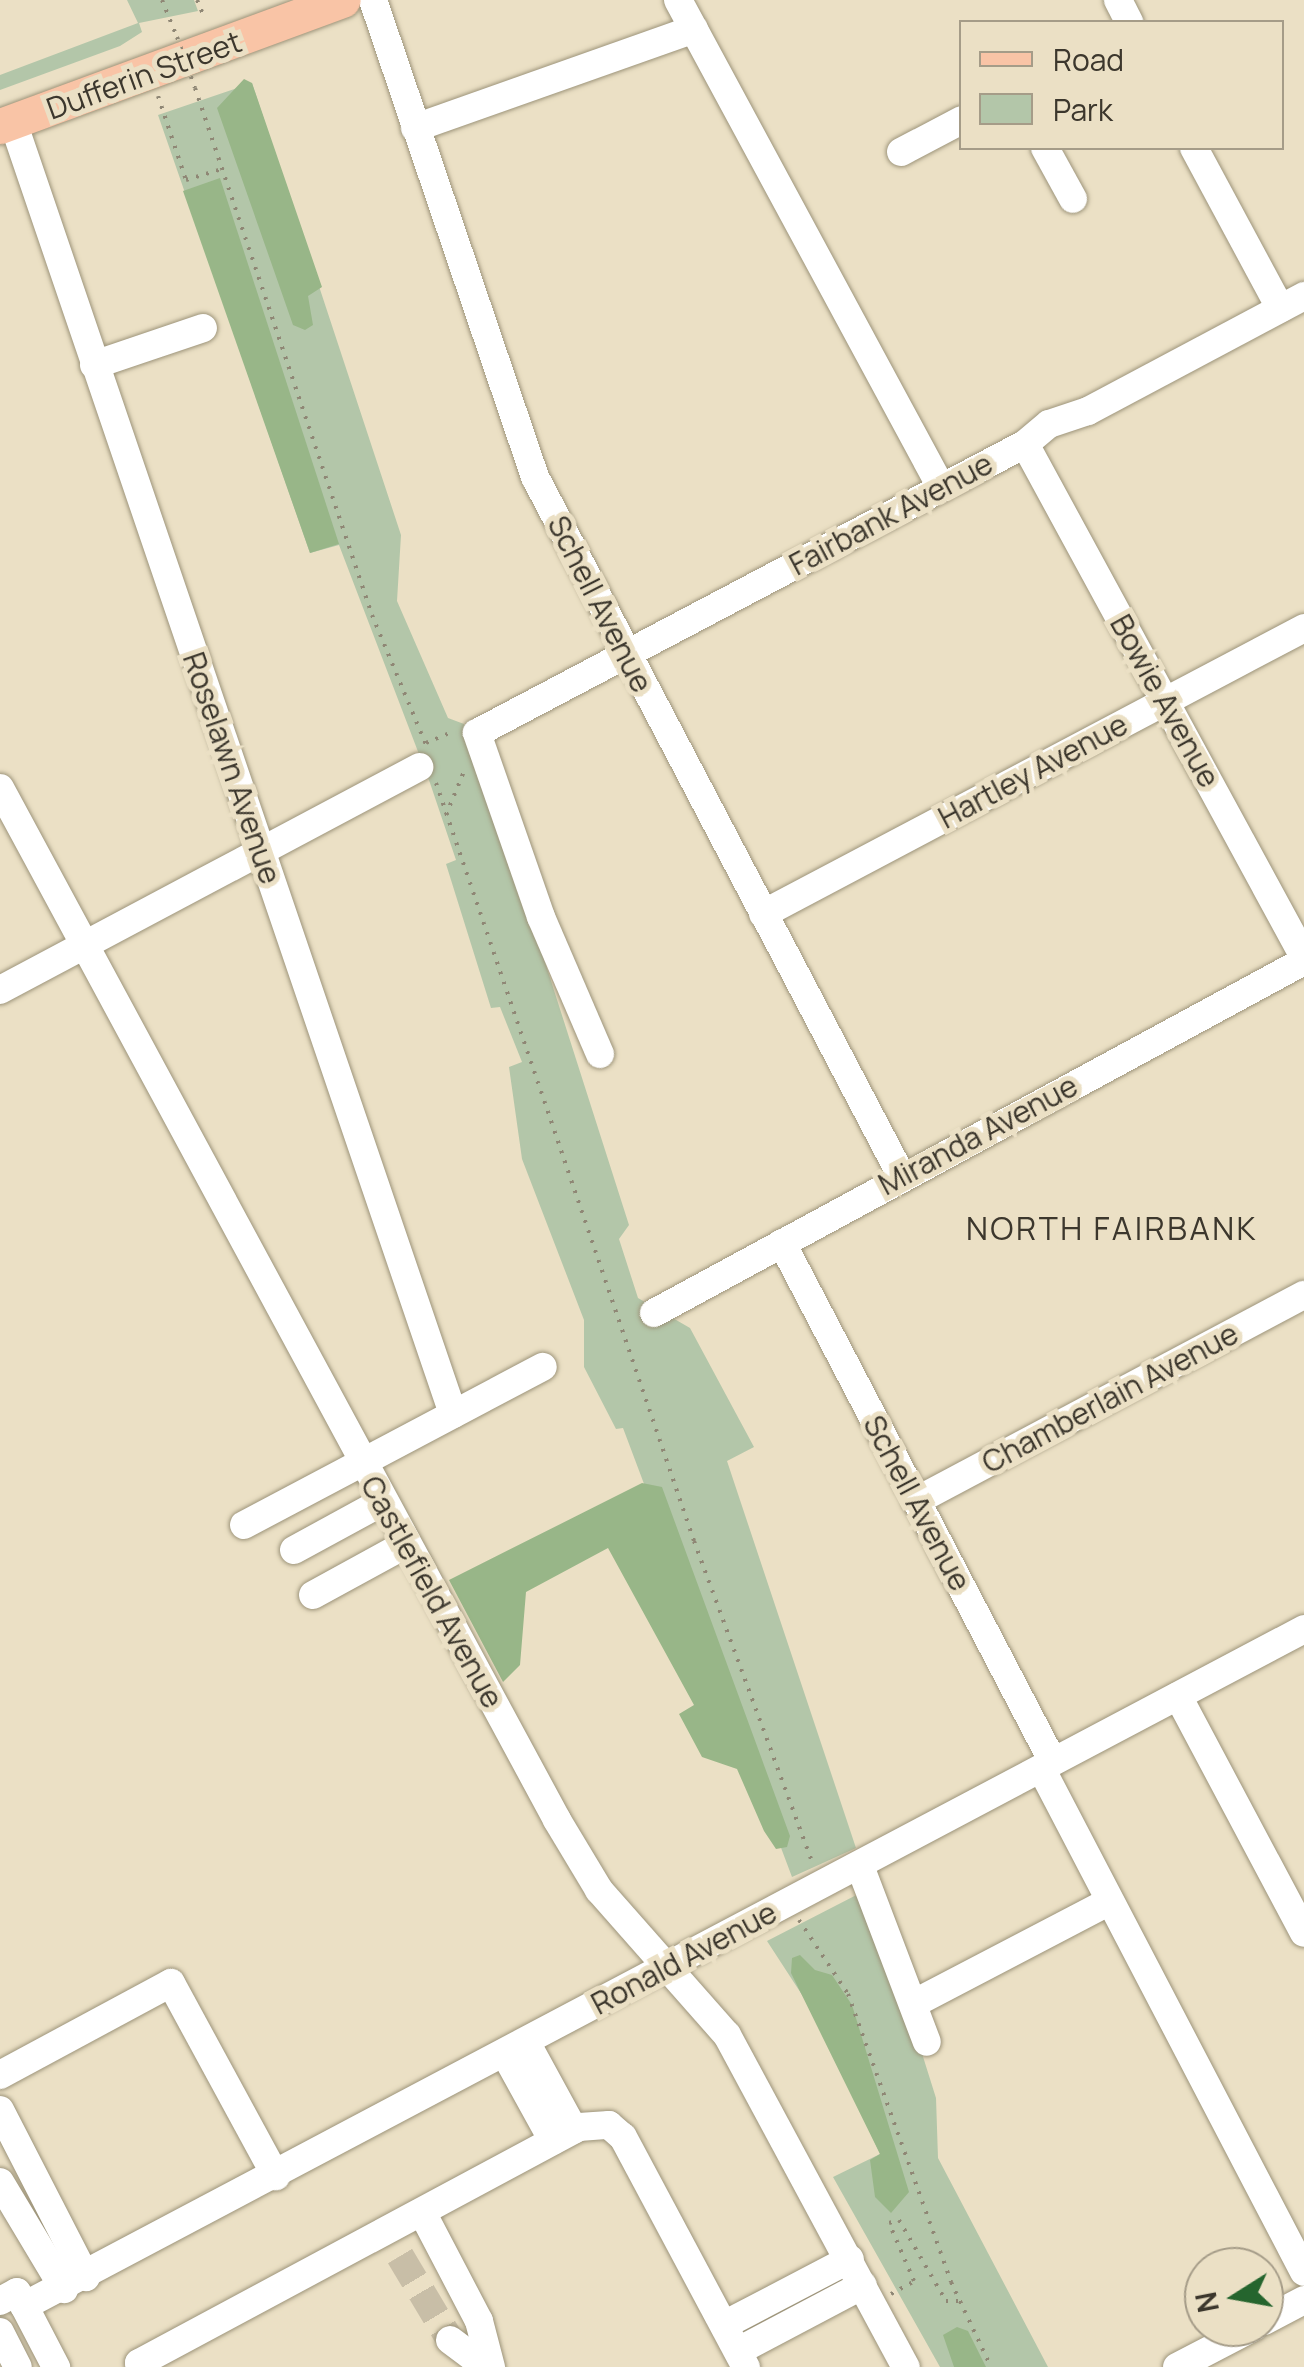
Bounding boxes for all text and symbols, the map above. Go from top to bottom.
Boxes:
legend [959,20,1284,150]
street label: Dufferin Street [42,23,246,127]
text: Road [1053,39,1124,80]
text: Park [1053,89,1113,130]
street label: Fairbank Avenue [783,445,999,583]
street label: Schell Avenue [540,510,660,698]
street label: Bowie Avenue [1103,608,1227,794]
street label: Roselawn Avenue [176,648,288,888]
street label: Hartley Avenue [932,706,1134,836]
street label: Miranda Avenue [872,1067,1084,1203]
district label: NORTH FAIRBANK [966,1209,1258,1247]
street label: Chamberlain Avenue [976,1315,1244,1481]
street label: Schell Avenue [856,1409,978,1597]
street label: Castlefield Avenue [353,1470,511,1714]
street label: Ronald Avenue [585,1894,783,2022]
north arrow [1184,2247,1284,2347]
text: N [1186,2289,1227,2316]

